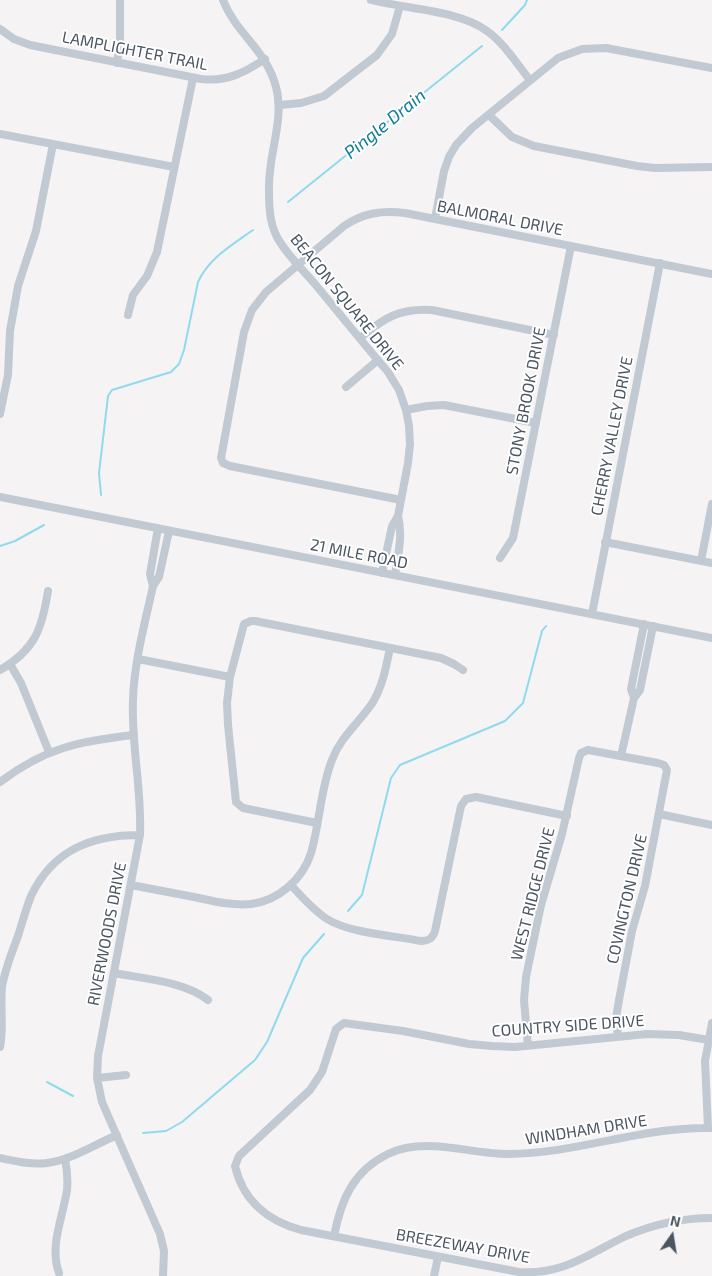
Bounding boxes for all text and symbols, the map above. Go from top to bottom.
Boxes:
street label: LAMPLIGHTER TRAIL [60,27,210,75]
water label: Pingle Drain [340,85,430,163]
street label: BALMORAL DRIVE [435,196,565,240]
street label: BEACON SQUARE DRIVE [286,230,408,374]
street label: STONY BROOK DRIVE [502,325,550,477]
street label: CHERRY VALLEY DRIVE [587,355,637,517]
street label: 21 MILE ROAD [309,535,409,573]
street label: WEST RIDGE DRIVE [507,825,559,963]
street label: COVINGTON DRIVE [603,832,651,966]
street label: RIVERWOODS DRIVE [84,861,130,1007]
street label: COUNTRY SIDE DRIVE [491,1011,645,1041]
street label: WINDHAM DRIVE [524,1111,648,1149]
north arrow [647,1211,697,1261]
text: N [669,1211,682,1230]
street label: BREEZEWAY DRIVE [395,1225,531,1267]

